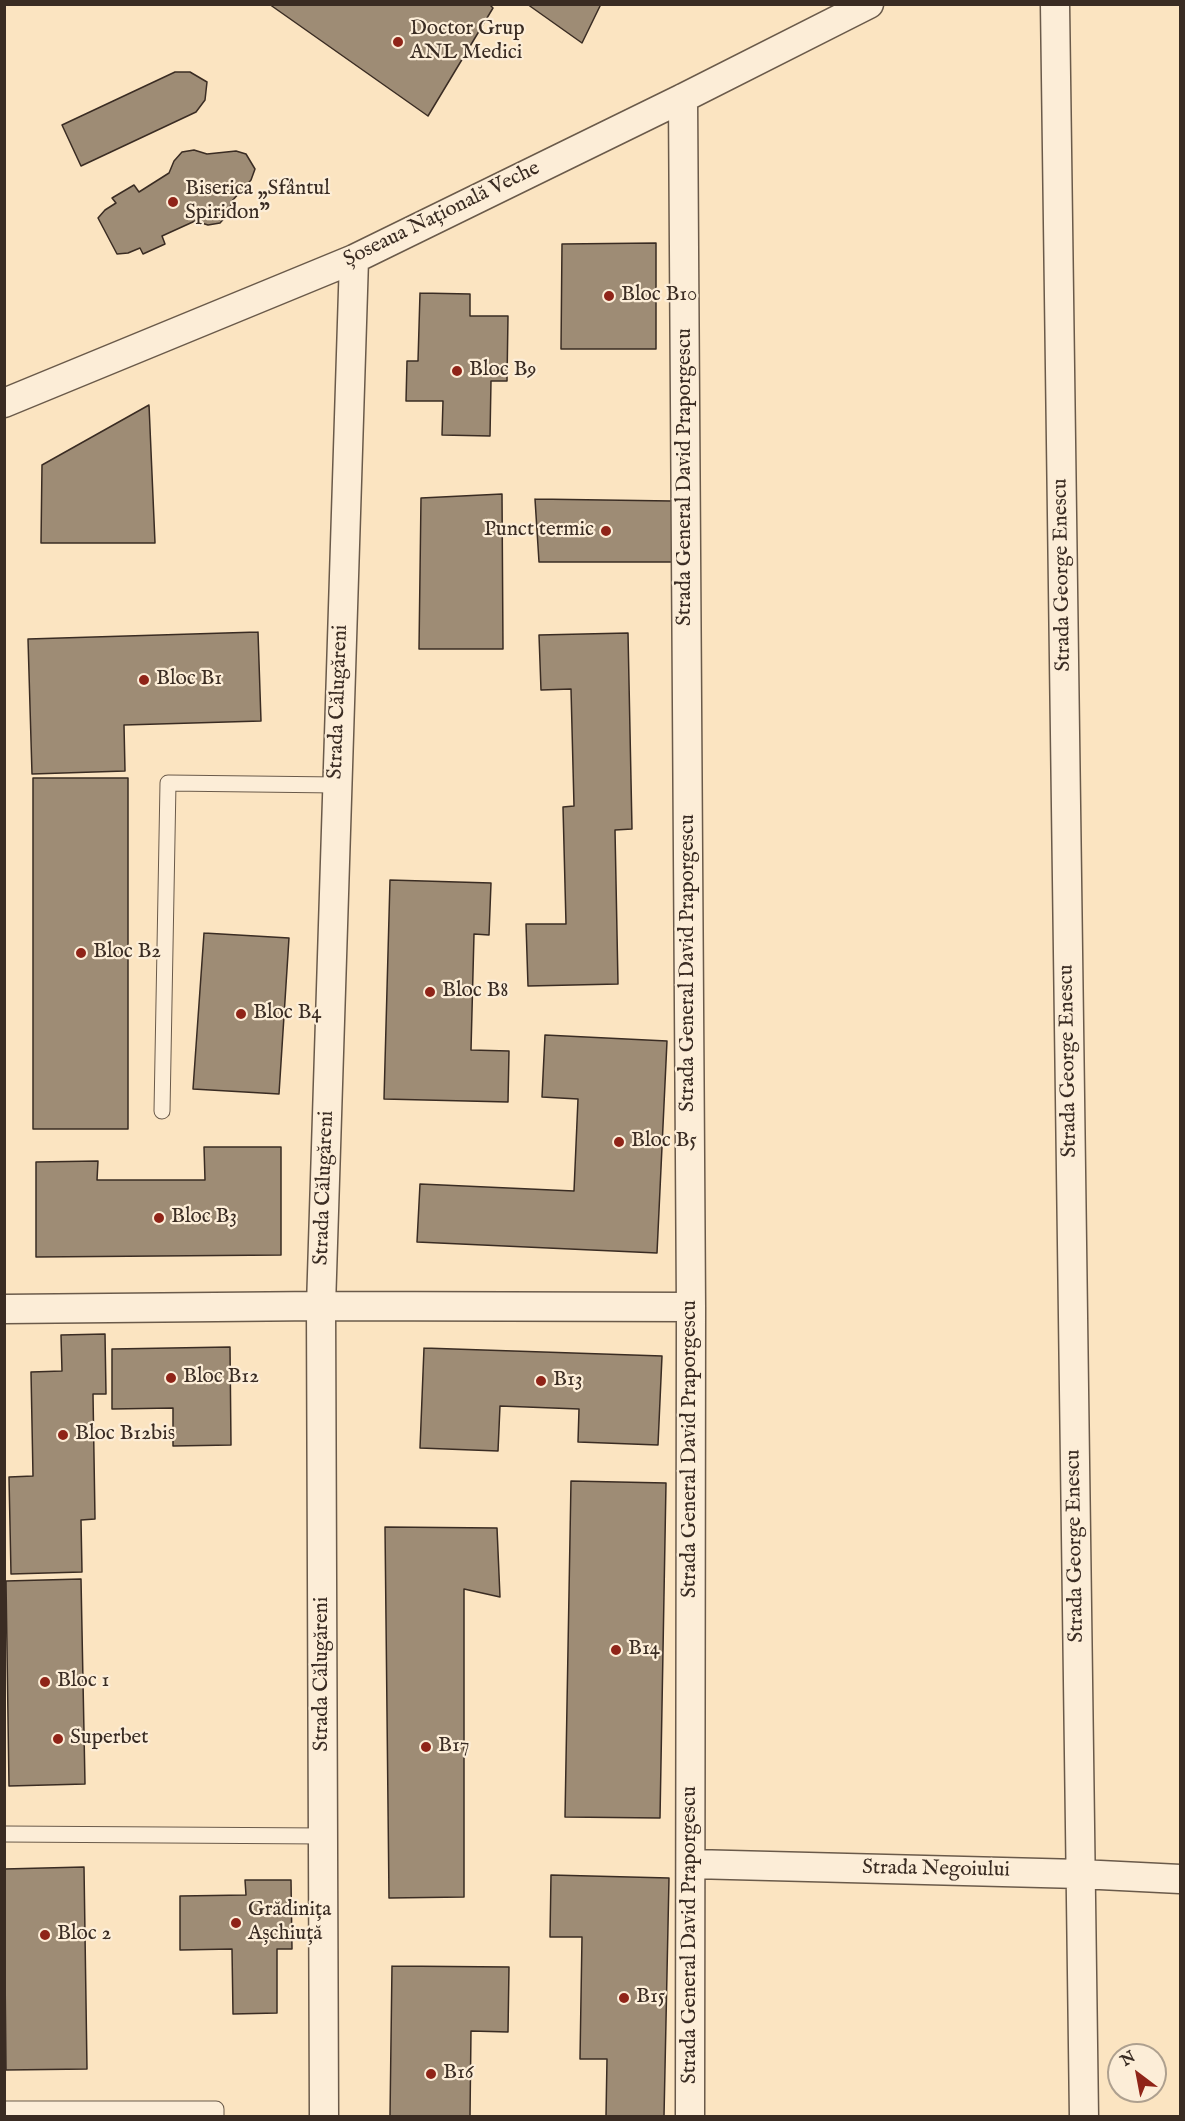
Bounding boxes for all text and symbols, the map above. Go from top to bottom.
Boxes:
place label: Doctor Grup ANL Medici [410,17,525,67]
marker: Doctor Grup ANL Medici [391,35,405,49]
street label: Șoseaua Națională Veche [340,157,544,273]
place label: Biserica „Sfântul Spiridon" [185,177,330,227]
marker: Biserica „Sfântul Spiridon" [166,195,180,209]
place label: Bloc B10 [621,283,697,309]
marker: Bloc B10 [602,289,616,303]
street label: Strada General David Praporgescu [673,328,699,626]
place label: Bloc B9 [469,358,537,384]
marker: Bloc B9 [450,364,464,378]
street label: Strada George Enescu [1049,478,1077,672]
place label: Punct termic [484,518,594,544]
marker: Punct termic [599,524,613,538]
street label: Strada Călugăreni [324,624,354,780]
place label: Bloc B1 [156,667,222,693]
marker: Bloc B1 [137,673,151,687]
street label: Strada General David Praporgescu [676,814,702,1112]
place label: Bloc B2 [93,940,161,966]
marker: Bloc B2 [74,946,88,960]
street label: Strada George Enescu [1055,964,1083,1158]
place label: Bloc B8 [442,979,509,1005]
marker: Bloc B8 [423,985,437,999]
place label: Bloc B4 [253,1001,322,1027]
marker: Bloc B4 [234,1007,248,1021]
street label: Strada Călugăreni [310,1110,340,1266]
place label: Bloc B5 [631,1129,697,1155]
marker: Bloc B5 [612,1135,626,1149]
place label: Bloc B3 [171,1205,237,1231]
marker: Bloc B3 [152,1211,166,1225]
street label: Strada General David Praporgescu [678,1300,704,1598]
place label: Bloc B12 [183,1365,259,1391]
place label: B13 [553,1368,583,1394]
marker: Bloc B12 [164,1371,178,1385]
marker: B13 [534,1374,548,1388]
place label: Bloc B12bis [75,1422,175,1448]
marker: Bloc B12bis [56,1428,70,1442]
street label: Strada George Enescu [1062,1449,1090,1643]
street label: Strada Călugăreni [310,1597,336,1751]
place label: B14 [628,1637,660,1663]
marker: B14 [609,1643,623,1657]
place label: Bloc 1 [57,1669,109,1695]
marker: Bloc 1 [38,1675,52,1689]
place label: Superbet [70,1726,148,1752]
marker: Superbet [51,1732,65,1746]
place label: B17 [438,1734,470,1760]
marker: B17 [419,1740,433,1754]
street label: Strada General David Praporgescu [678,1786,704,2084]
street label: Strada Negoiului [862,1856,1010,1884]
place label: Grădinița Așchiuță [248,1898,331,1948]
marker: Grădinița Așchiuță [229,1916,243,1930]
place label: Bloc 2 [57,1922,111,1948]
marker: Bloc 2 [38,1928,52,1942]
place label: B15 [636,1985,665,2011]
marker: B15 [617,1991,631,2005]
north arrow [1107,2043,1167,2103]
text: N [1117,2047,1140,2072]
place label: B16 [443,2061,474,2087]
marker: B16 [424,2067,438,2081]

